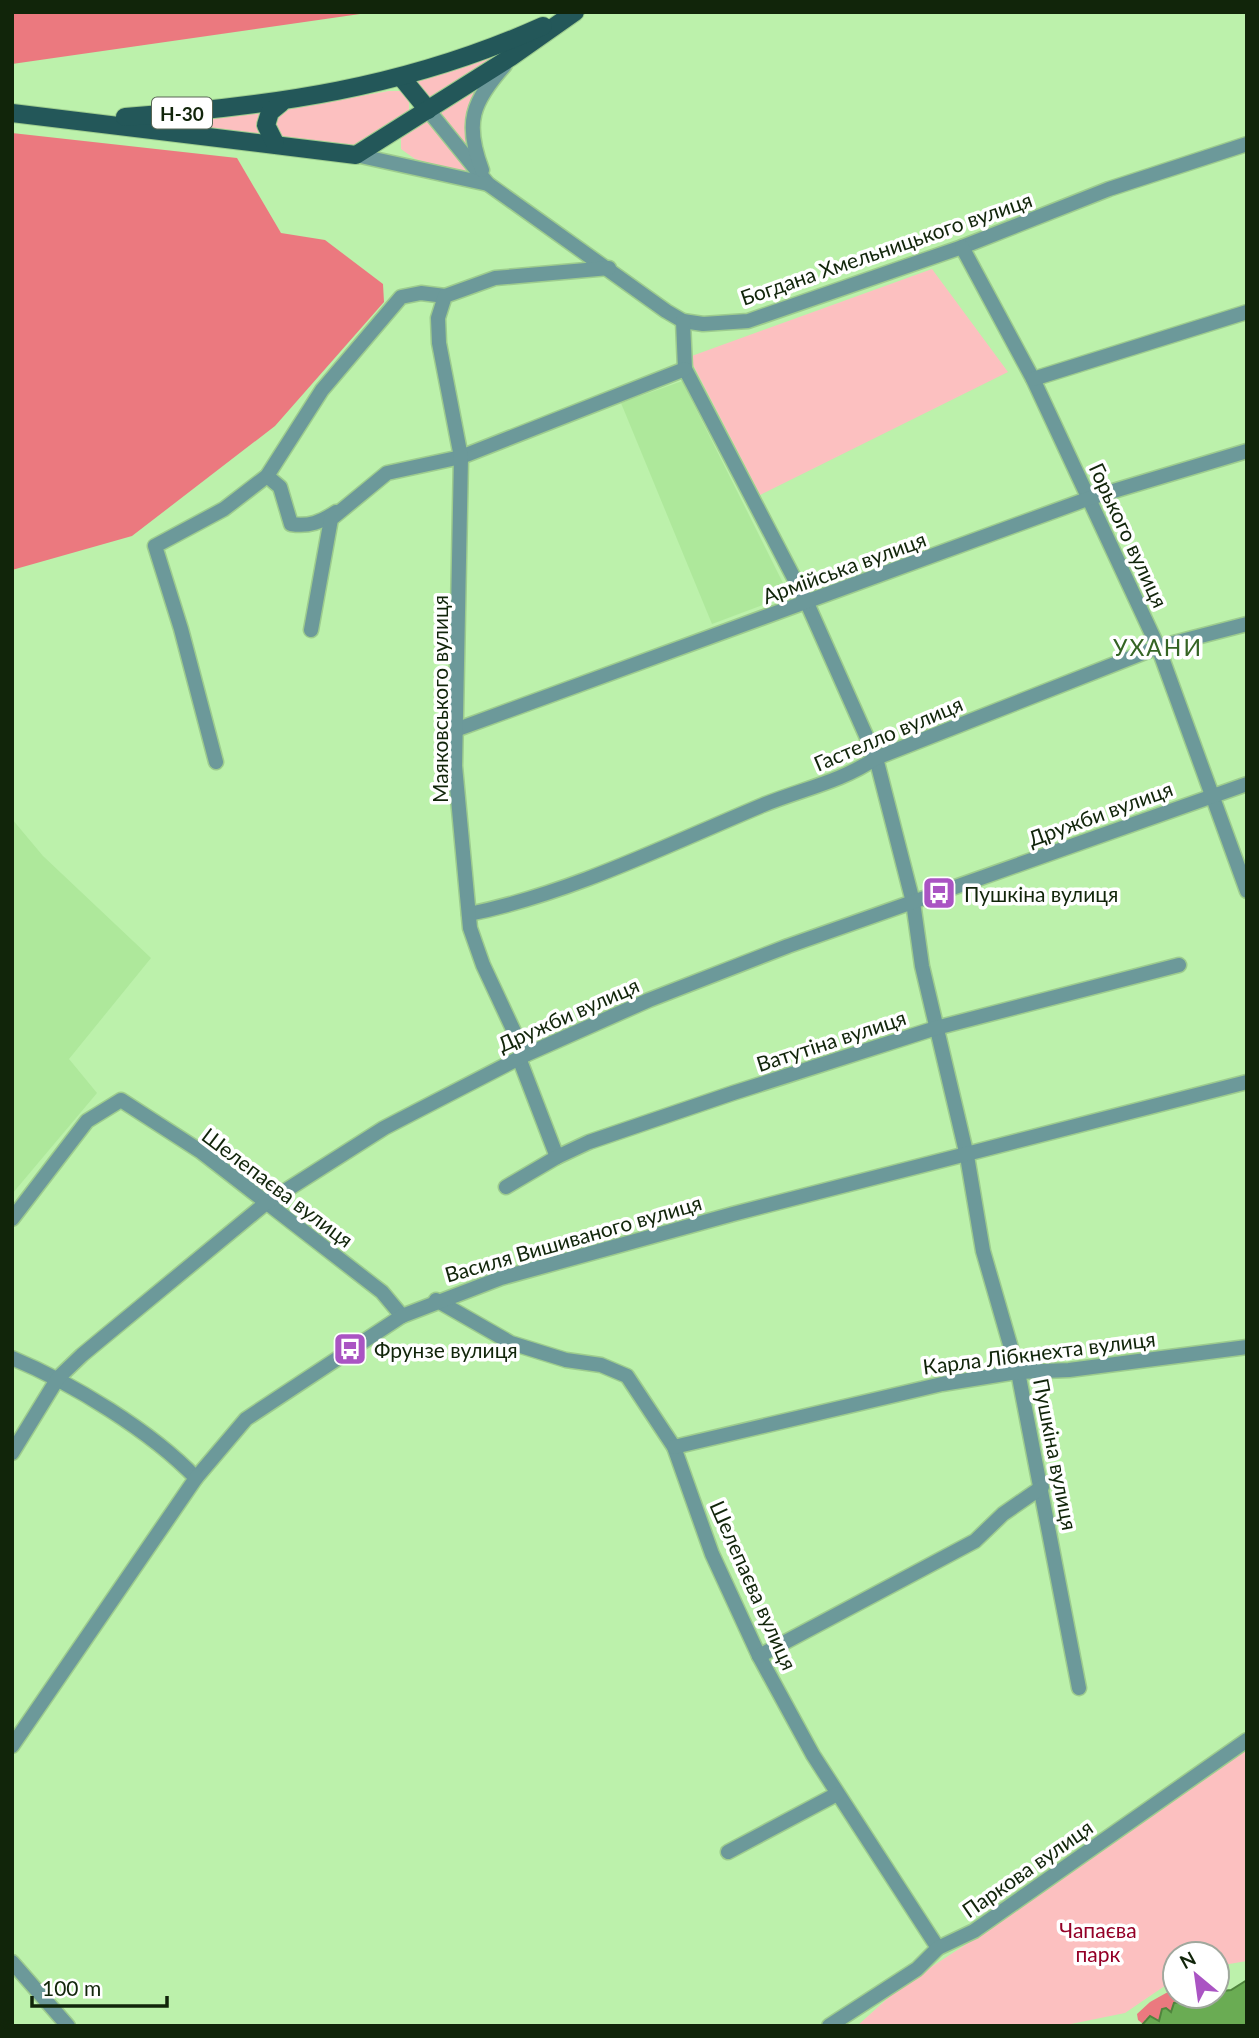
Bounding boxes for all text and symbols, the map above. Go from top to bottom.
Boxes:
road number: Н-30 [152,97,212,128]
street label: Богдана Хмельницького вулиця [737,186,1035,310]
street label: Горького вулиця [1085,459,1173,611]
street label: Армійська вулиця [759,526,929,608]
street label: Маяковського вулиця [427,595,452,803]
district label: УХАНИ [1113,633,1203,661]
street label: Гастелло вулиця [810,690,966,776]
street label: Дружби вулиця [1024,775,1176,851]
bus stop icon: Пушкіна вулиця [920,874,958,912]
place label: Пушкіна вулиця [964,881,1118,906]
street label: Дружби вулиця [493,972,643,1056]
street label: Ватутіна вулиця [753,1004,909,1076]
street label: Шелепаєва вулиця [197,1122,359,1252]
street label: Василя Вишиваного вулиця [442,1189,704,1287]
street label: Карла Лібкнехта вулиця [921,1325,1157,1379]
bus stop icon: Фрунзе вулиця [331,1330,369,1368]
place label: Фрунзе вулиця [374,1337,518,1362]
street label: Пушкіна вулиця [1029,1376,1083,1532]
street label: Шелепаєва вулиця [705,1496,803,1674]
street label: Паркова вулиця [957,1814,1097,1922]
park label: Чапаєва парк [1059,1917,1137,1966]
north arrow [1161,1940,1231,2010]
text: N [1176,1946,1199,1973]
scale bar [32,1965,166,2009]
text: 100 m [42,1975,101,2000]

